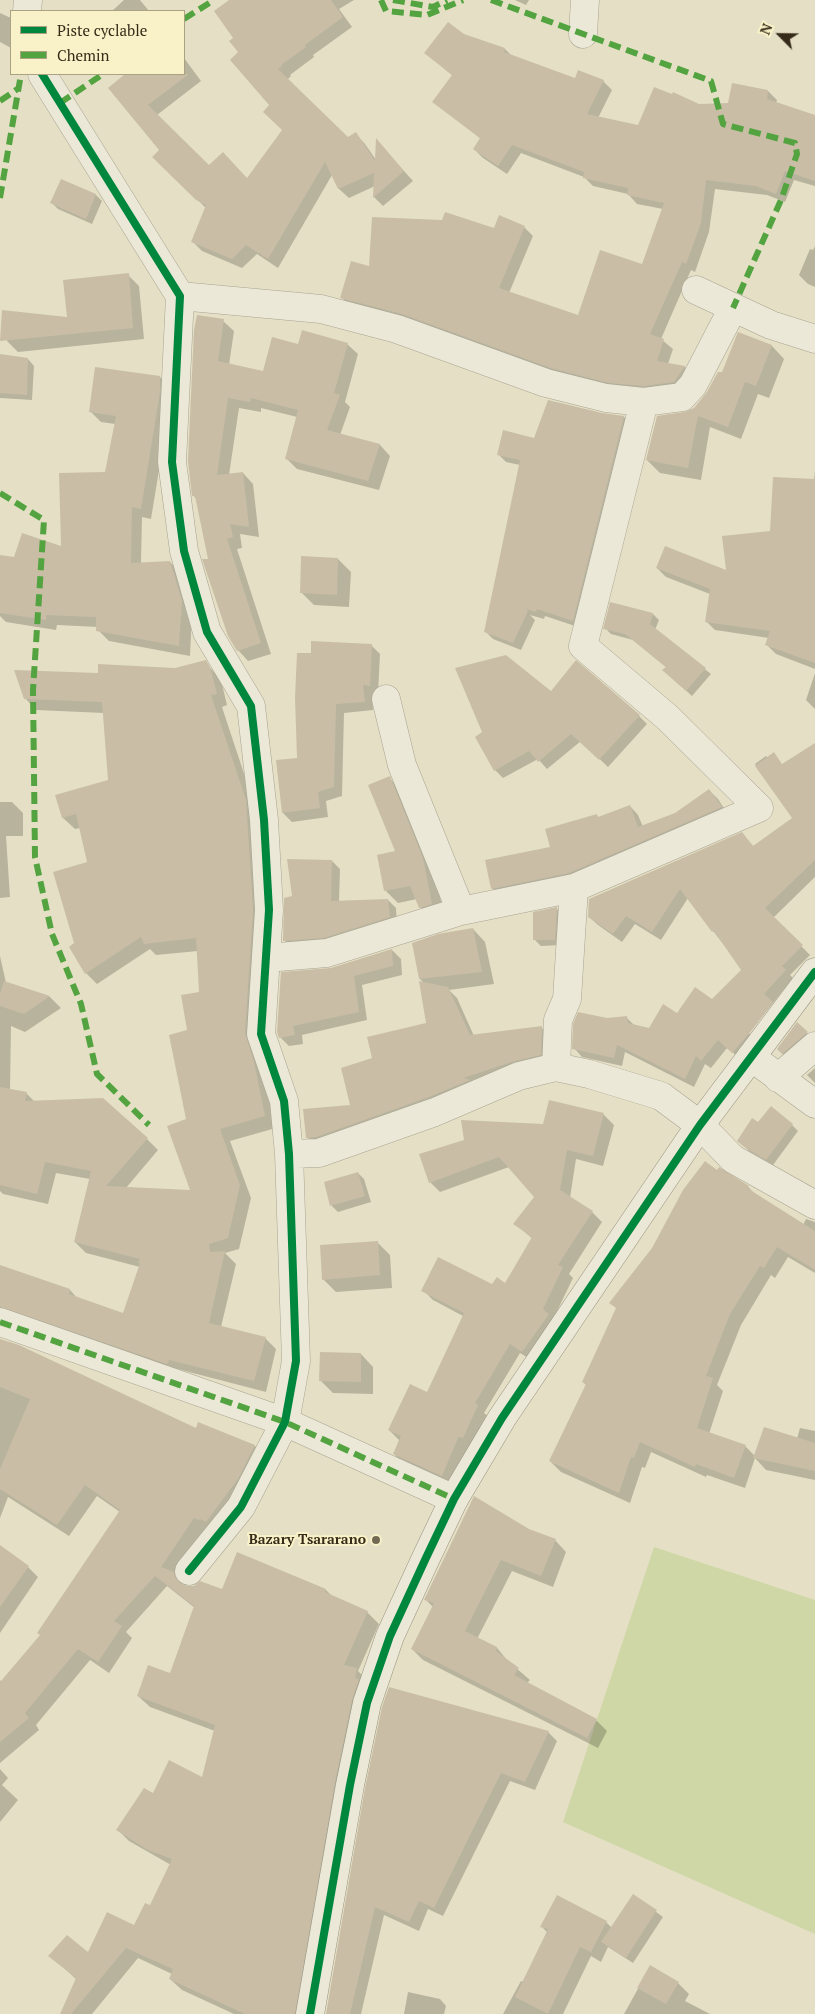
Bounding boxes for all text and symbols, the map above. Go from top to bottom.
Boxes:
legend [10,10,185,75]
north arrow [755,10,805,60]
text: Piste cyclable [57,20,147,40]
text: N [755,20,777,38]
text: Chemin [57,45,109,65]
place label: Bazary Tsararano [249,1532,366,1548]
marker: Bazary Tsararano [370,1534,382,1546]

